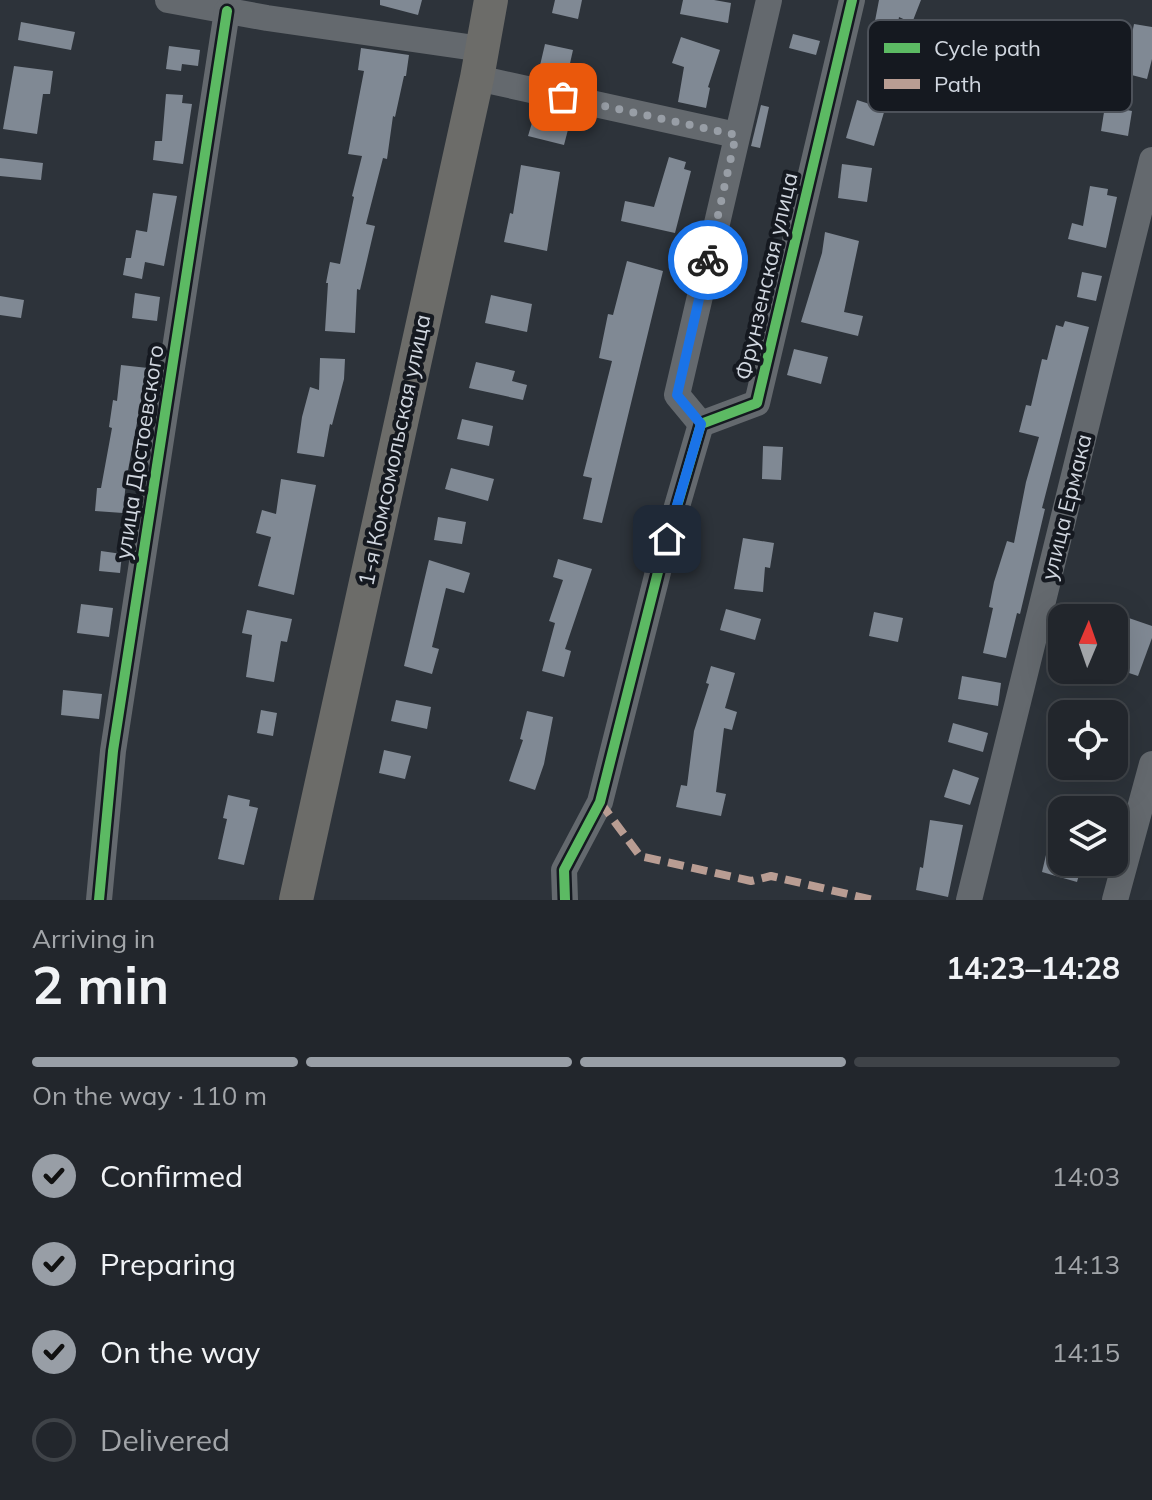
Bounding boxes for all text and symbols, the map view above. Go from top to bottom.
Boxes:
legend [868,20,1132,112]
text: Cycle path [934,34,1041,62]
pin [529,63,597,131]
text: Path [934,70,982,98]
icon: bag [541,75,585,119]
street label: Фрунзенская улица [728,169,804,383]
courier [668,220,748,300]
icon: bike [686,238,730,282]
street label: 1-я Комсомольская улица [352,312,436,588]
street label: улица Достоевского [108,343,170,561]
street label: улица Ермака [1034,431,1098,583]
pin [633,505,701,573]
icon: home [645,517,689,561]
north arrow [1048,604,1128,684]
map controls [1048,604,1128,876]
button: locate [1048,700,1128,780]
button: layers [1048,796,1128,876]
text: Arriving in [32,922,155,955]
text: 14:23–14:28 [946,949,1120,987]
text: 2 min [32,952,169,1017]
text: On the way · 110 m [32,1079,267,1112]
icon: check [32,1154,76,1198]
text: Confirmed [100,1157,243,1195]
text: 14:03 [1052,1160,1120,1193]
icon: check [32,1242,76,1286]
text: Preparing [100,1245,236,1283]
text: 14:13 [1052,1248,1120,1281]
icon: check [32,1330,76,1374]
text: On the way [100,1333,260,1371]
text: 14:15 [1052,1336,1120,1369]
text: Delivered [100,1421,230,1459]

